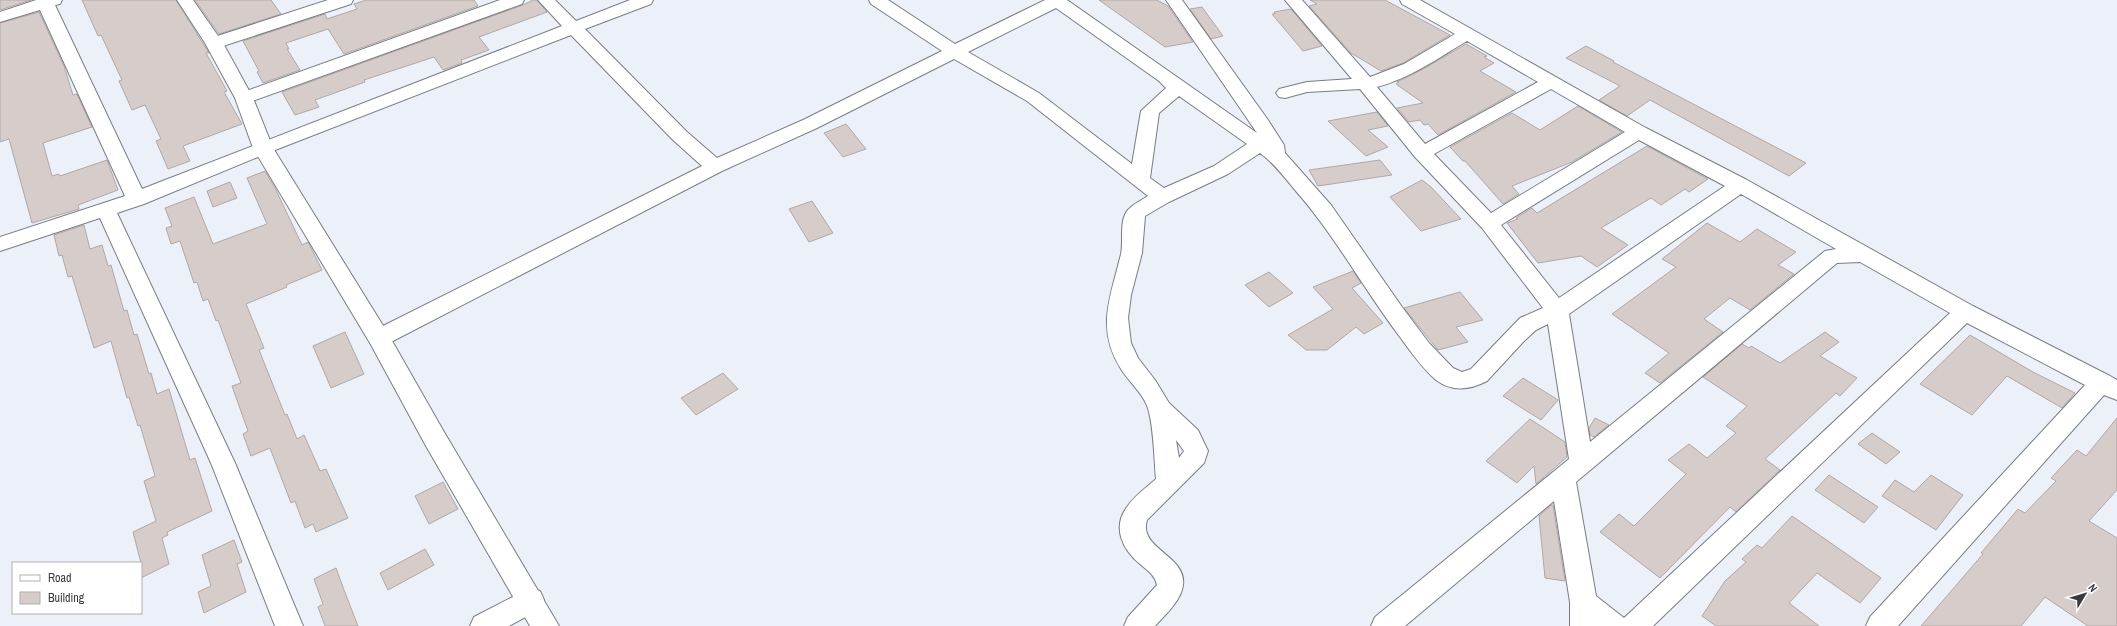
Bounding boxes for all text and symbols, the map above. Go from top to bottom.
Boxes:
legend [12,562,142,614]
text: Road [48,570,72,586]
north arrow [2065,574,2105,614]
text: N [2085,581,2100,595]
text: Building [48,590,85,606]

